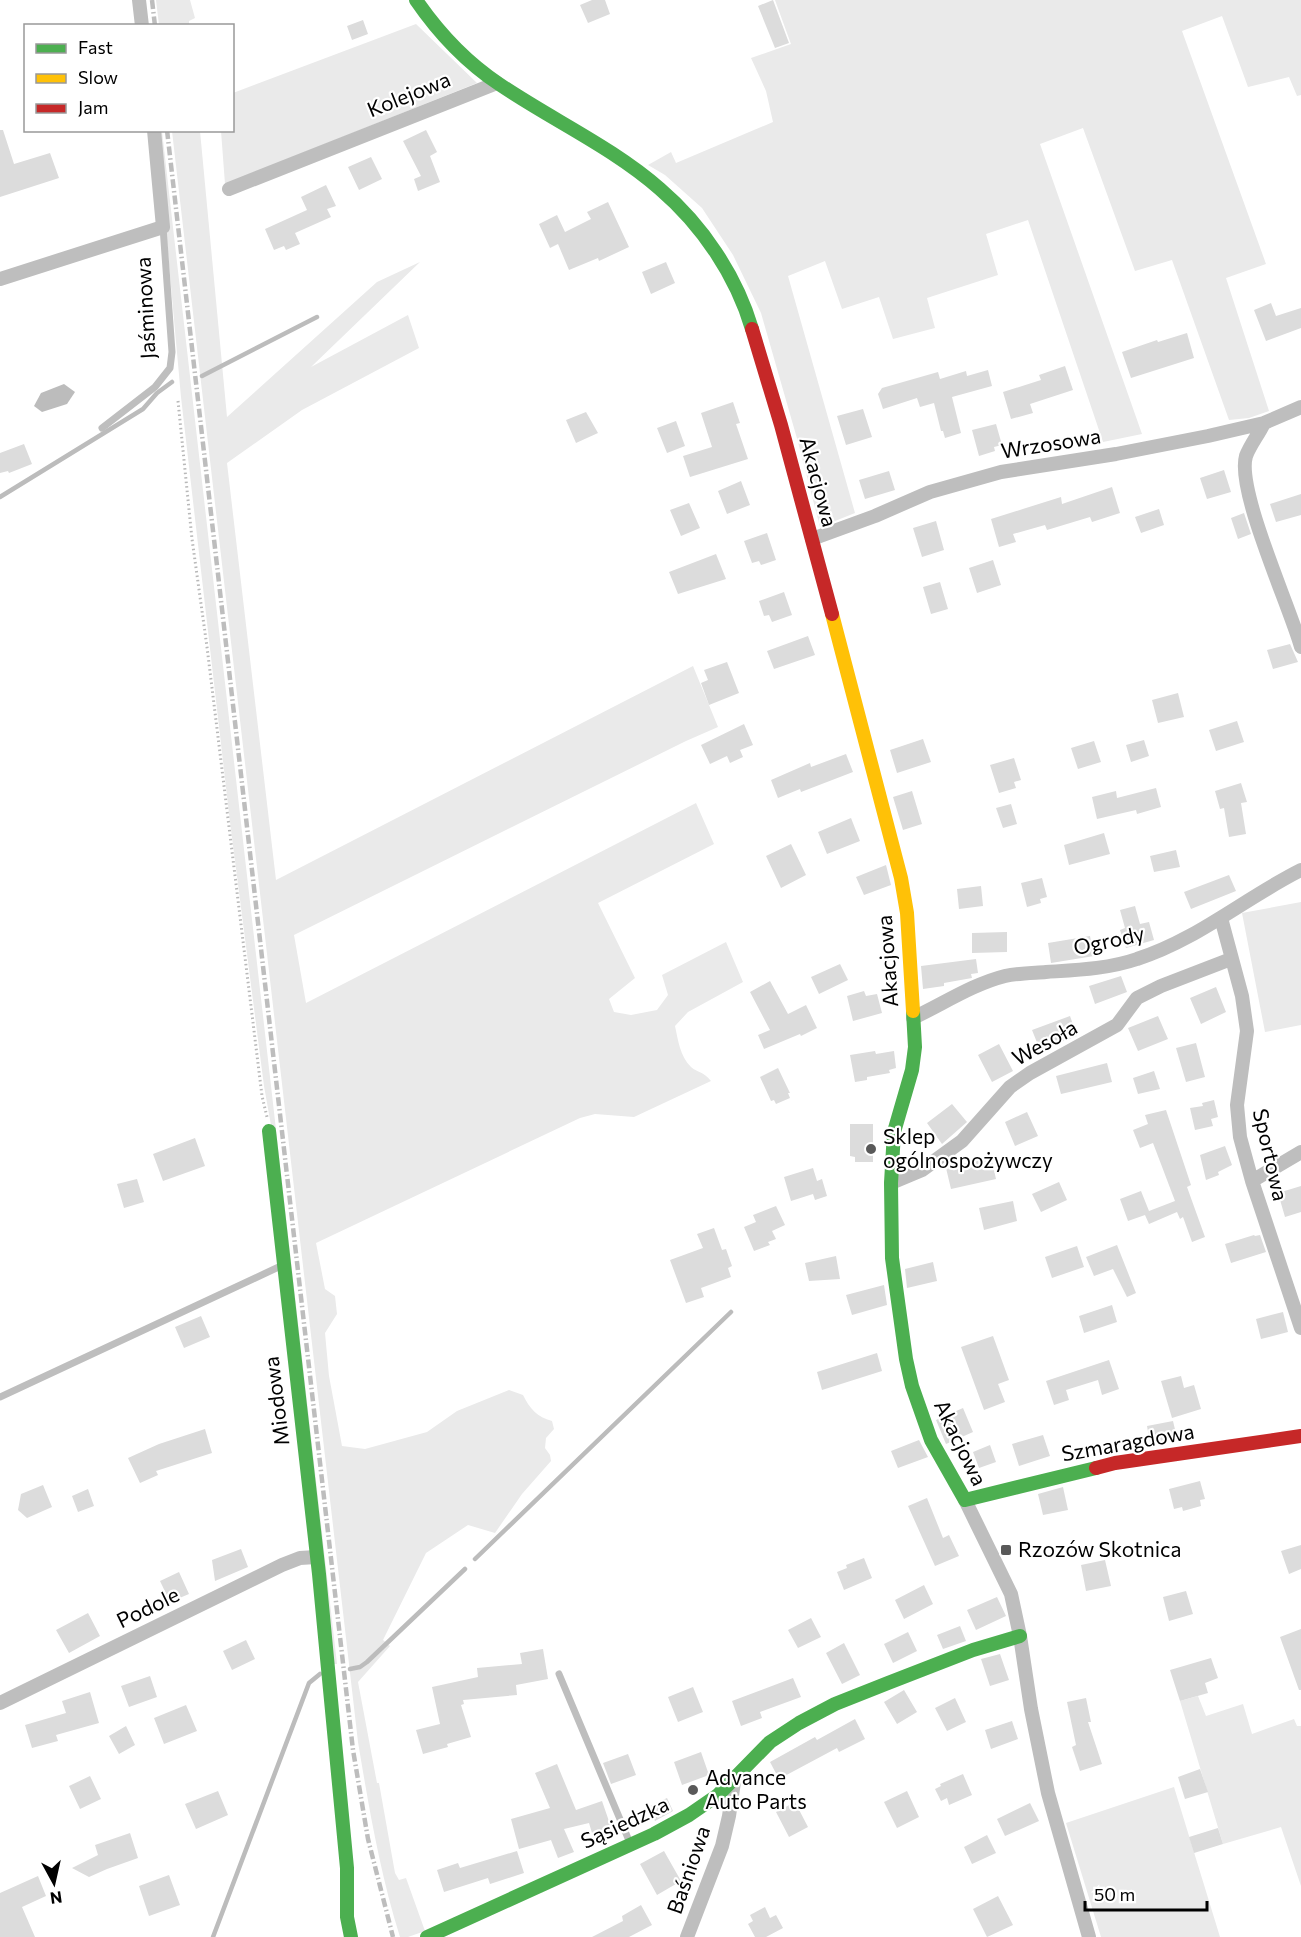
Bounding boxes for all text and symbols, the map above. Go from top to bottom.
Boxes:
legend [24,24,234,132]
text: Fast [78,36,113,58]
text: Slow [78,66,118,88]
street label: Kolejowa [363,66,454,122]
text: Jam [78,96,108,118]
street label: Jaśminowa [129,256,160,360]
street label: Wrzosowa [999,422,1103,463]
street label: Akacjowa [795,434,843,529]
street label: Akacjowa [871,914,902,1008]
street label: Ogrody [1071,920,1147,959]
street label: Wesoła [1007,1014,1081,1070]
street label: Sportowa [1249,1106,1294,1203]
place label: Sklep ogólnospożywczy [883,1123,1053,1172]
marker: Sklep ogólnospożywczy [864,1142,878,1156]
street label: Miodowa [258,1355,293,1447]
street label: Akacjowa [930,1395,993,1489]
street label: Szmaragdowa [1059,1418,1196,1465]
place label: Rzozów Skotnica [1018,1536,1181,1561]
marker: Rzozów Skotnica [999,1543,1013,1557]
street label: Podole [112,1581,183,1632]
place label: Advance Auto Parts [705,1764,807,1813]
marker: Advance Auto Parts [686,1783,700,1797]
street label: Sąsiedzka [576,1790,672,1853]
street label: Baśniowa [661,1822,714,1917]
north arrow [24,1853,84,1913]
scale bar [1085,1874,1206,1912]
text: 50 m [1094,1883,1135,1905]
text: N [49,1888,63,1909]

